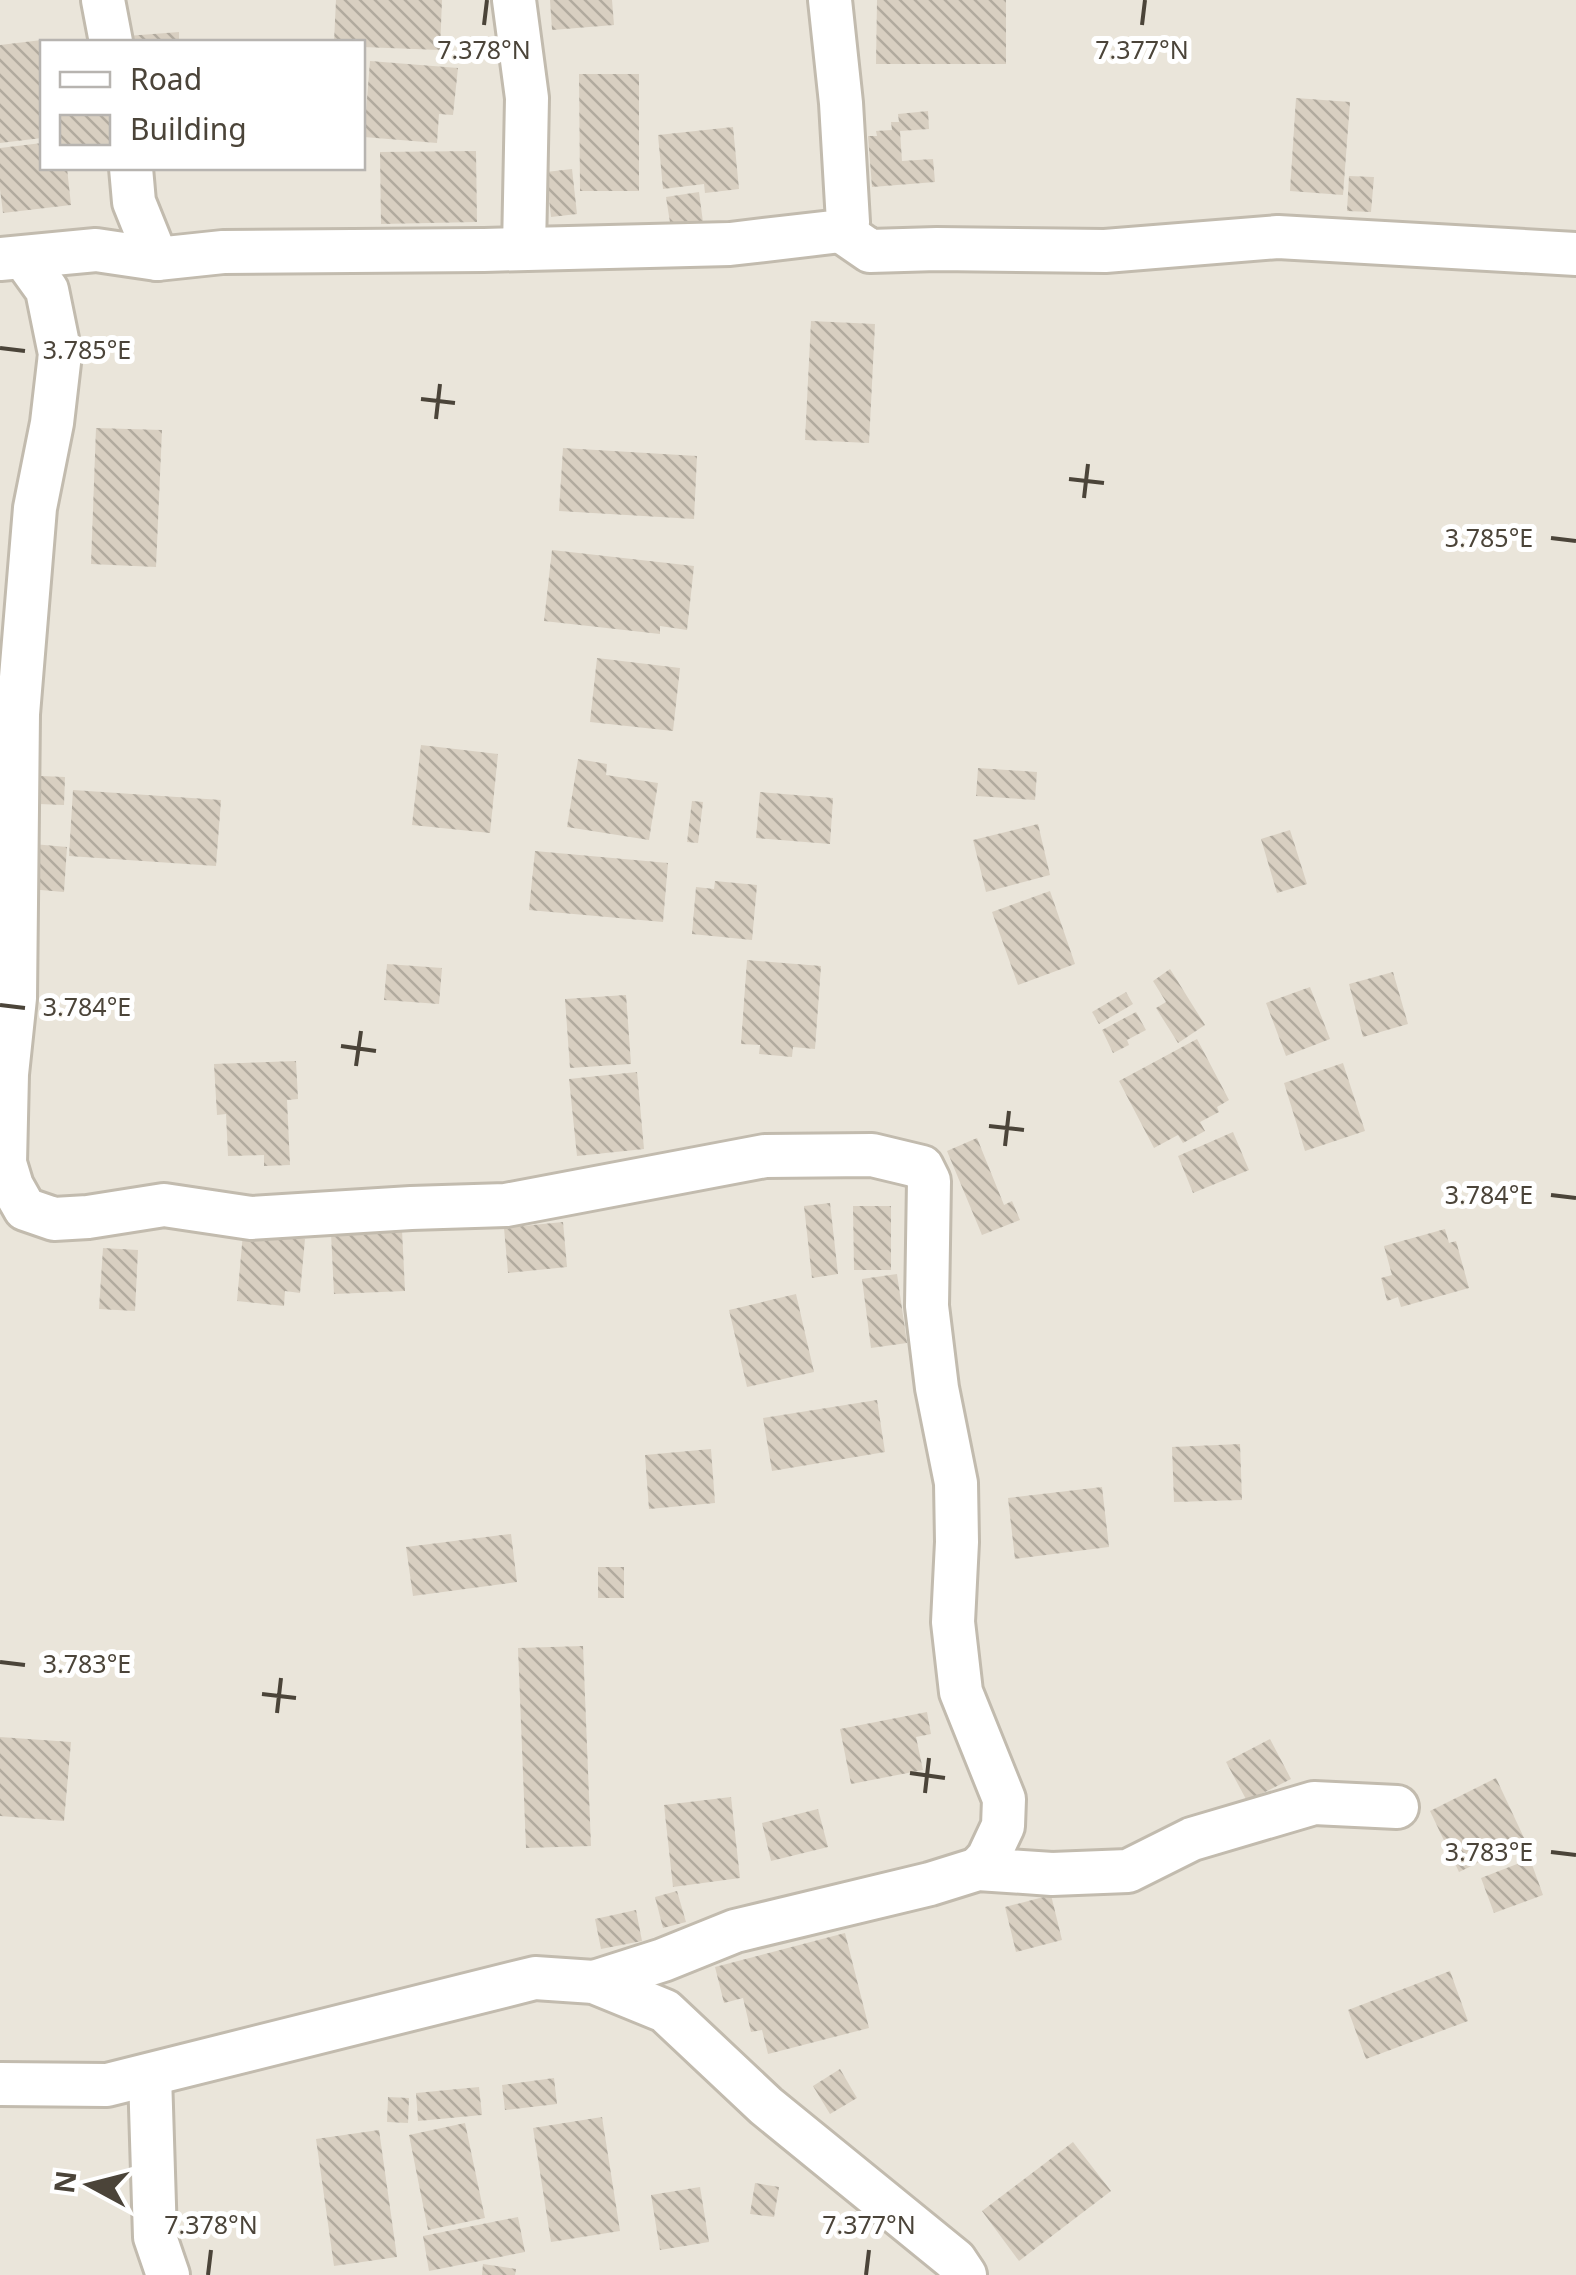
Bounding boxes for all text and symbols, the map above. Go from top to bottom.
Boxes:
text: 7.378°N [437,32,531,66]
text: 7.377°N [1095,32,1189,66]
legend [40,40,365,170]
text: Road [130,58,202,99]
text: Building [130,108,247,149]
text: 3.785°E [43,332,131,366]
text: 3.785°E [1445,520,1533,554]
text: 3.784°E [43,989,131,1023]
text: 3.784°E [1445,1177,1533,1211]
text: 3.783°E [43,1646,131,1680]
text: 3.783°E [1445,1834,1533,1868]
north arrow [40,2135,140,2235]
text: N [44,2168,84,2195]
text: 7.378°N [164,2207,258,2241]
text: 7.377°N [822,2207,916,2241]

